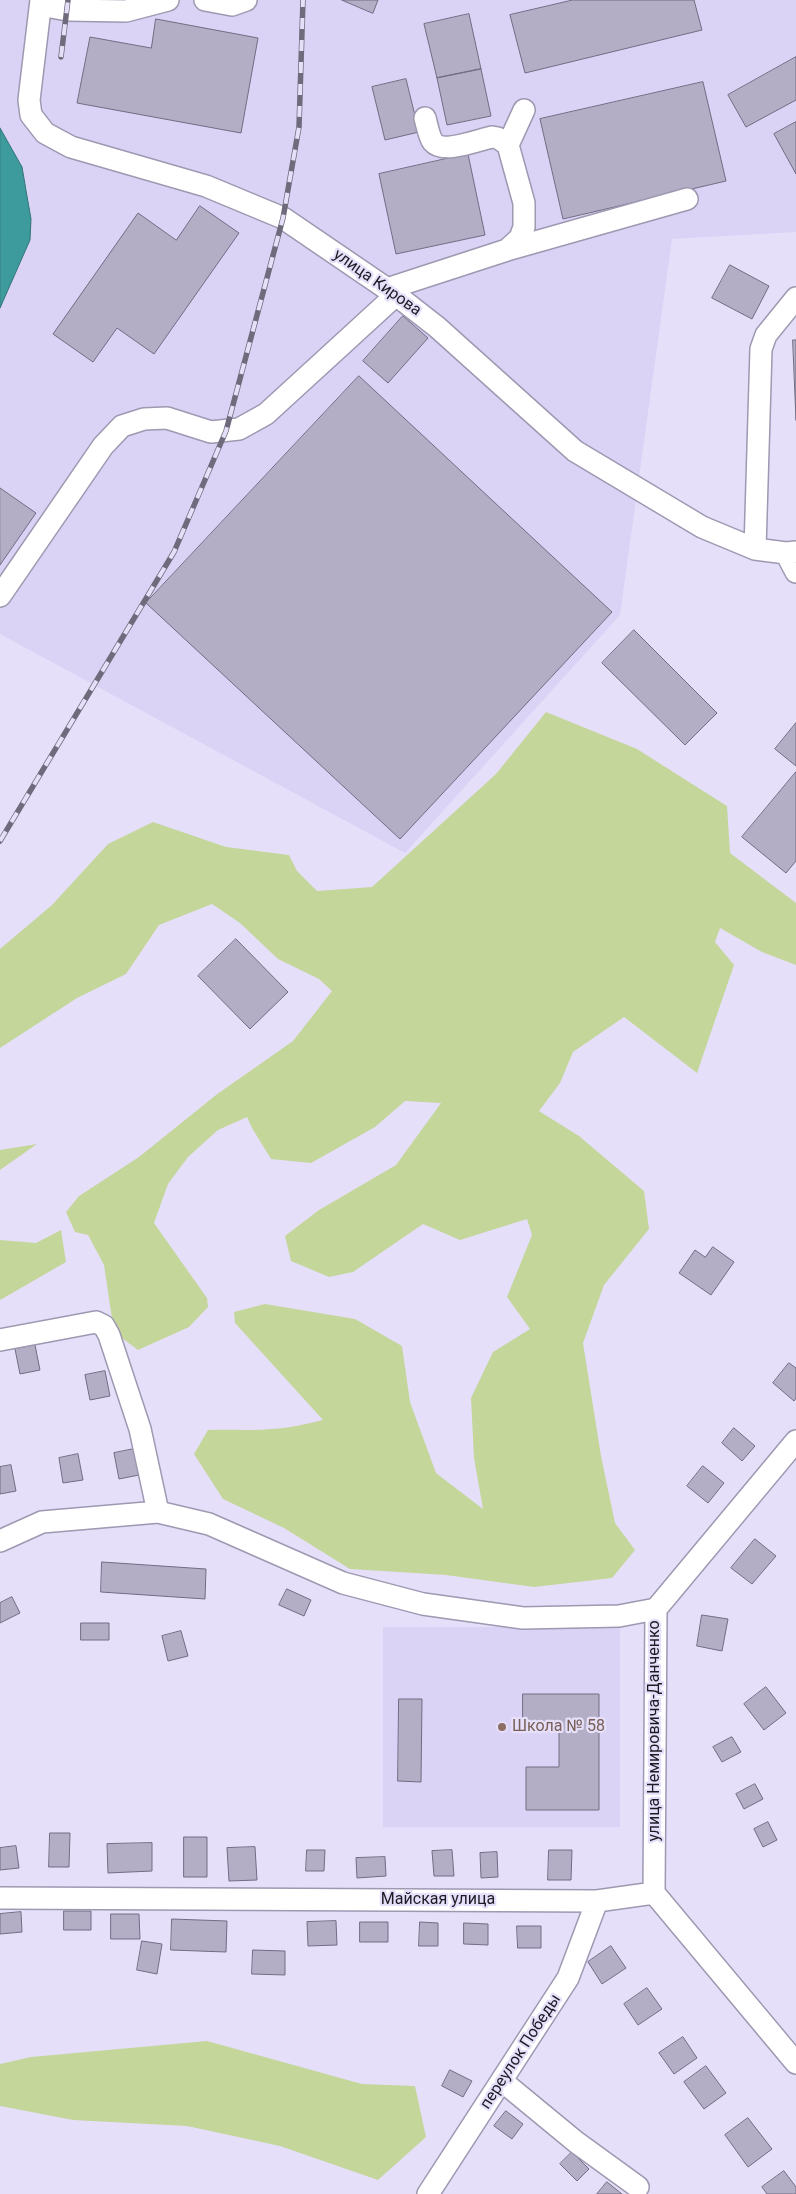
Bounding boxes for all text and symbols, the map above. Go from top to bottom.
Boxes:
street label: улица Кирова [329,246,425,320]
street label: улица Немировича-Данченко [645,1620,665,1842]
place label: Школа № 58 [512,1717,605,1737]
marker: Школа № 58 [496,1721,508,1733]
street label: Майская улица [381,1890,495,1910]
street label: переулок Победы [477,1991,565,2113]

